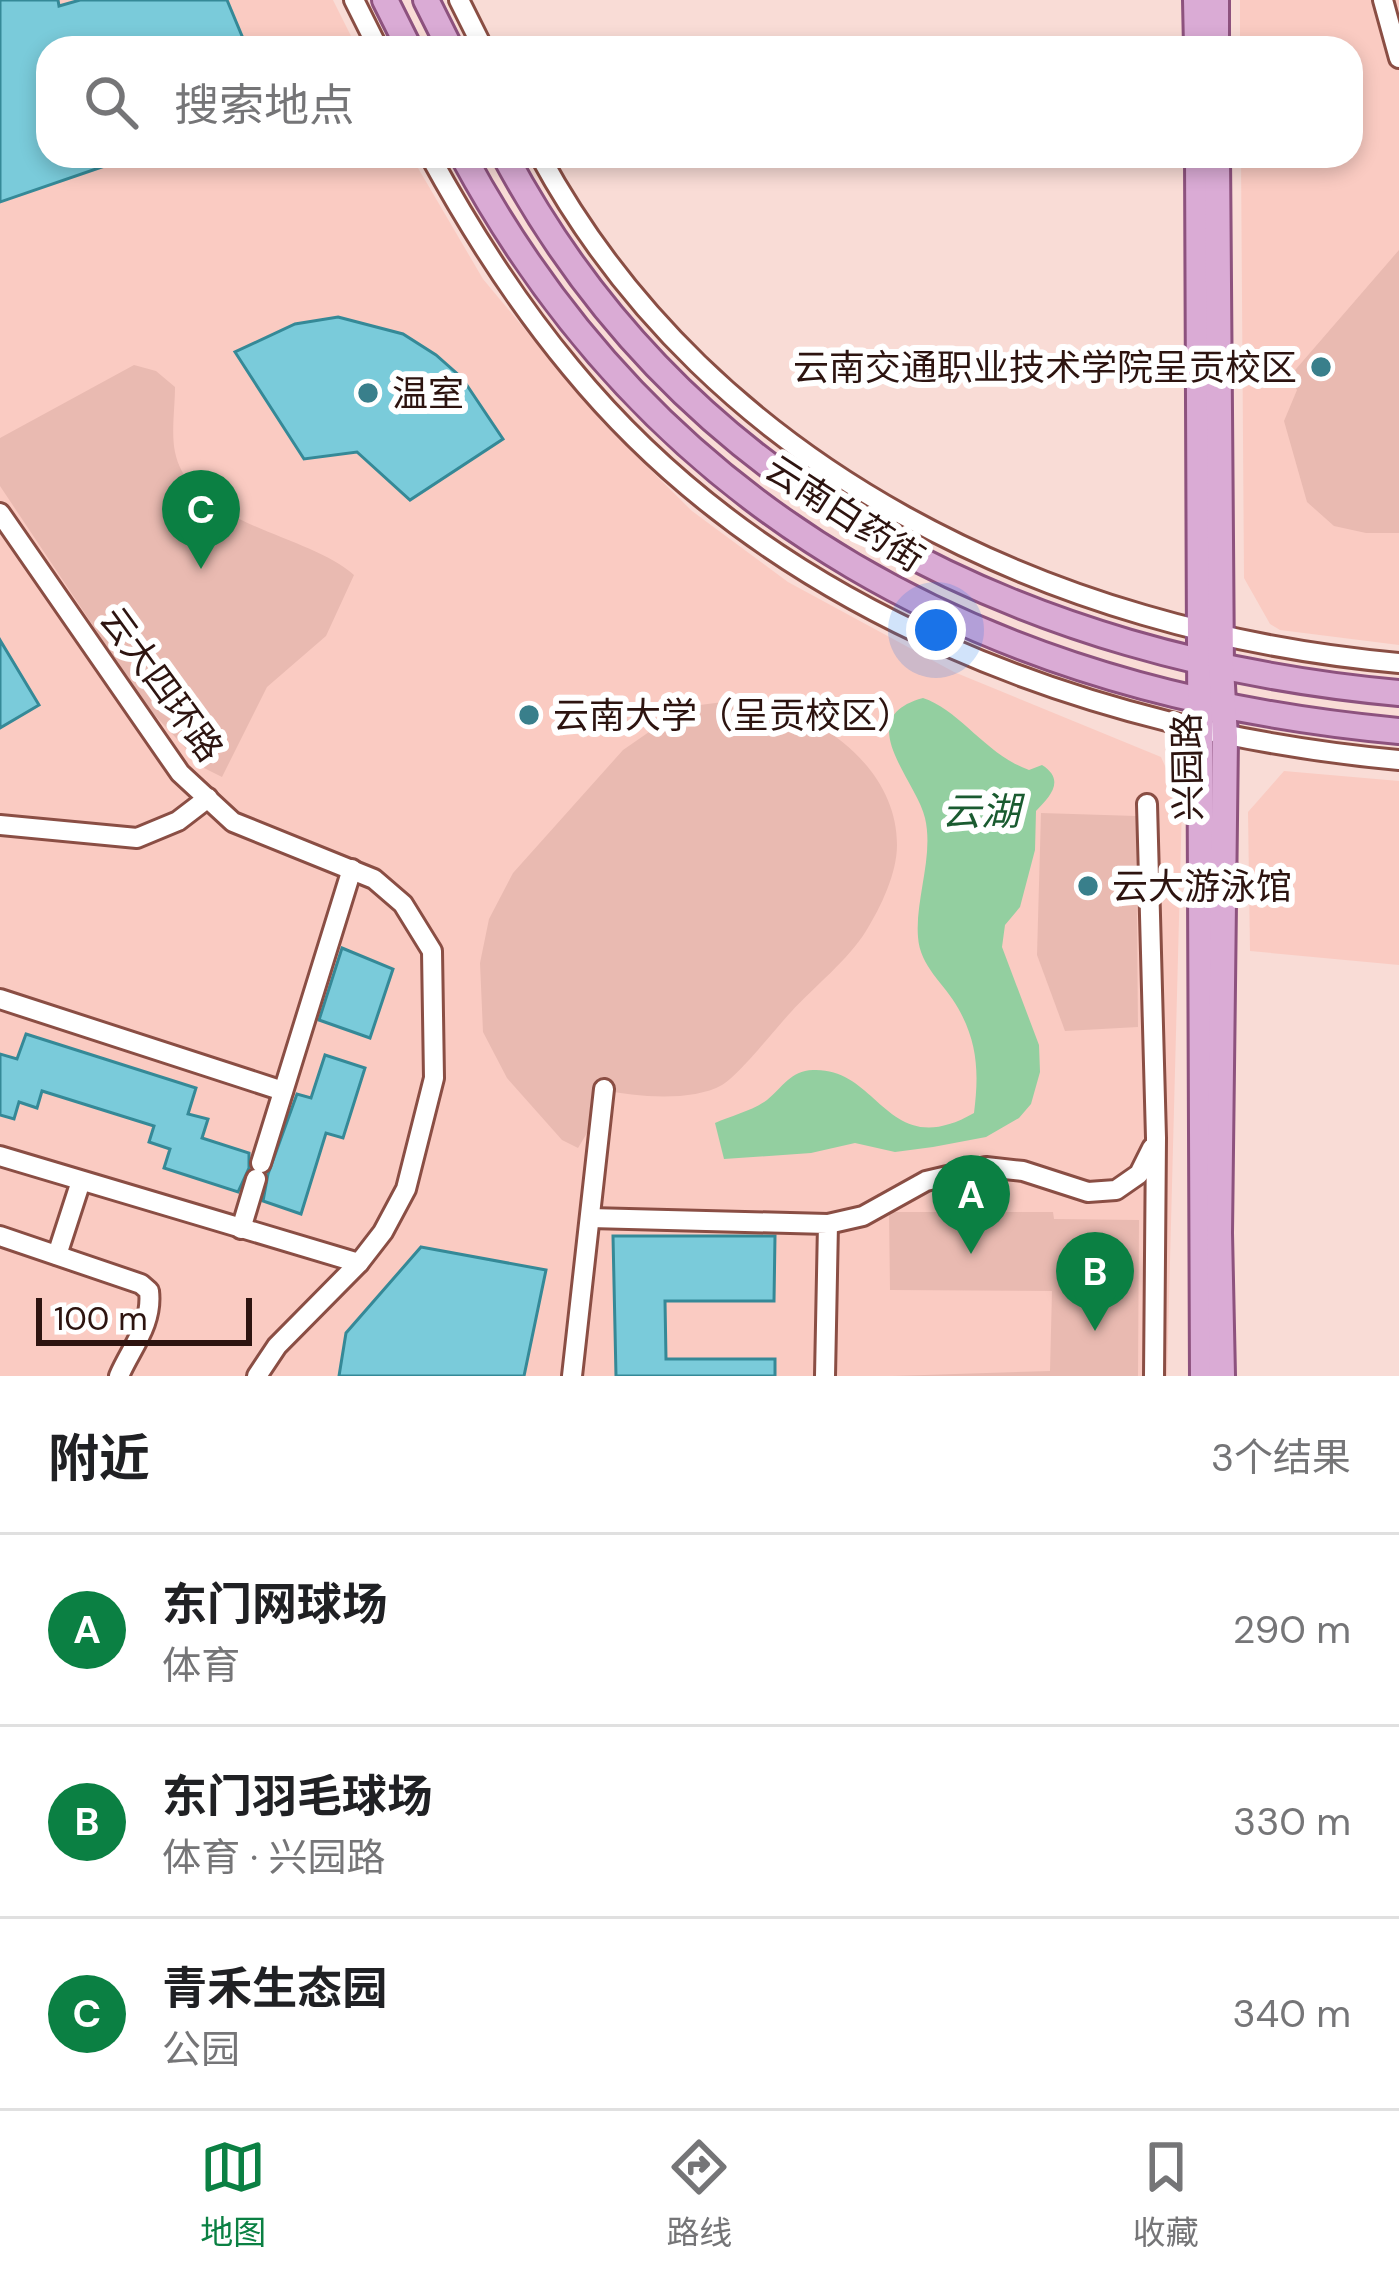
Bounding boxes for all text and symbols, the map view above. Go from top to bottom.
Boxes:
search box [36,36,1363,168]
icon: search [78,69,144,135]
text: 搜索地点 [174,76,354,135]
place label: 云南交通职业技术学院呈贡校区 [793,344,1297,391]
marker: 云南交通职业技术学院呈贡校区 [1308,354,1334,380]
place label: 温室 [392,370,464,417]
marker: 温室 [355,380,381,406]
street label: 云南白药街 [756,445,933,582]
pin: C [162,470,240,569]
street label: 云大四环路 [90,598,234,771]
your location [906,600,966,660]
place label: 云南大学（呈贡校区） [553,692,913,739]
marker: 云南大学（呈贡校区） [516,702,542,728]
street label: 兴园路 [1163,713,1212,821]
water label: 云湖 [942,786,1026,837]
place label: 云大游泳馆 [1112,863,1292,910]
marker: 云大游泳馆 [1075,873,1101,899]
pin: A [932,1155,1010,1254]
pin: B [1056,1232,1134,1331]
scale bar [36,1292,252,1345]
text: 100 m [54,1297,148,1340]
text: 附近 [48,1425,150,1492]
text: 3个结果 [1211,1432,1351,1483]
text: 东门网球场 [162,1575,387,1634]
text: A [73,1604,101,1655]
text: 290 m [1233,1604,1351,1655]
text: 体育 [162,1640,240,1691]
text: 东门羽毛球场 [162,1767,432,1826]
text: B [75,1796,99,1847]
text: 330 m [1233,1796,1351,1847]
text: 体育 · 兴园路 [162,1832,385,1883]
text: 青禾生态园 [162,1959,387,2018]
text: C [73,1988,101,2039]
text: 340 m [1232,1988,1351,2039]
text: 公园 [162,2024,240,2075]
tab: 地图 [200,2134,266,2254]
tab: 路线 [666,2134,732,2254]
tab: 收藏 [1133,2134,1199,2254]

